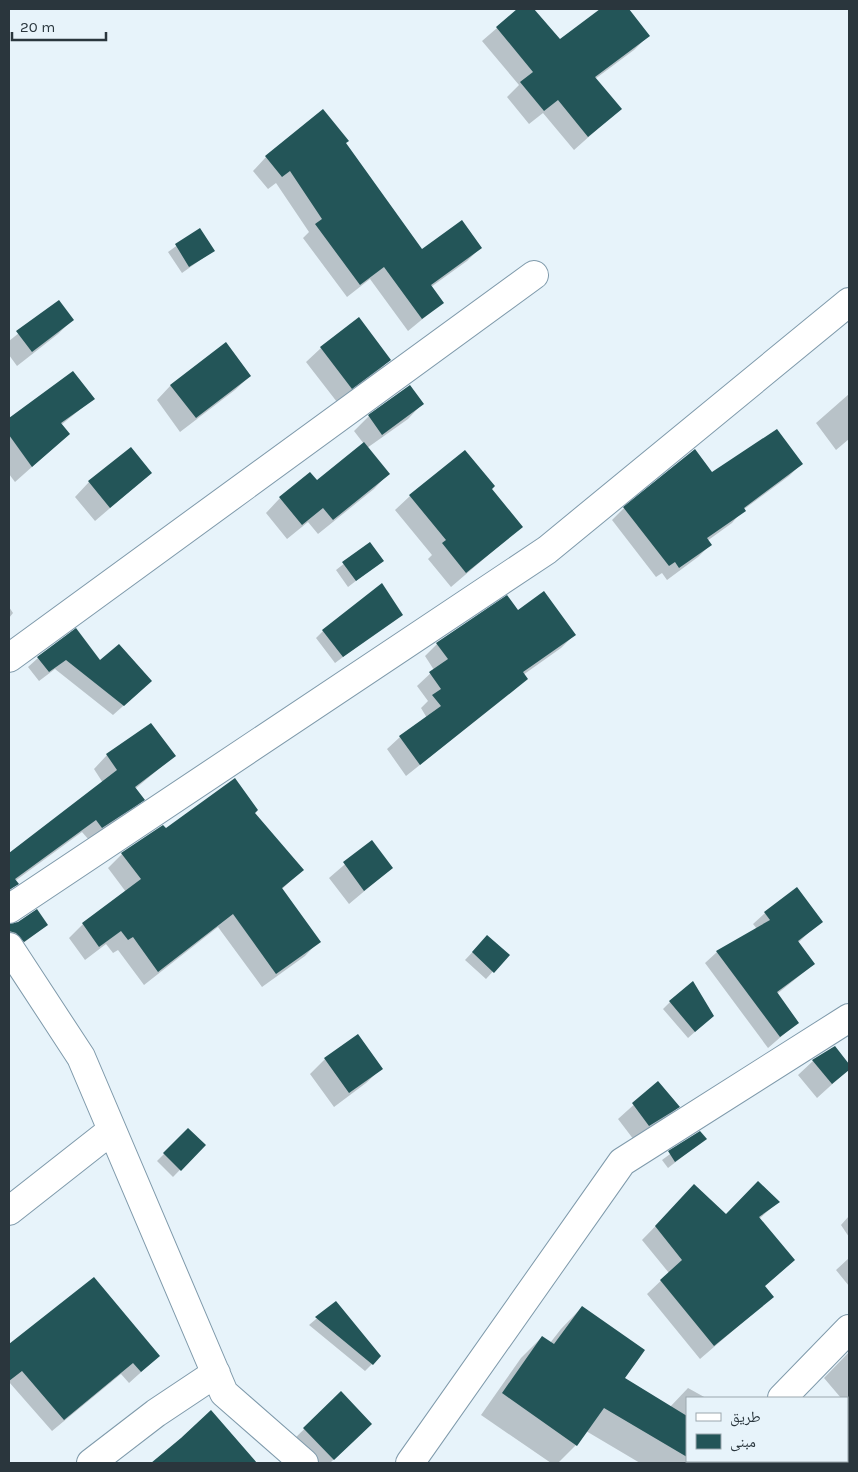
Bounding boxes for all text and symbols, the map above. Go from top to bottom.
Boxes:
scale bar [12,10,106,42]
text: 20 m [20,18,55,36]
legend [686,1397,848,1462]
text: طريق [730,1408,761,1427]
text: مبنى [730,1433,756,1452]

